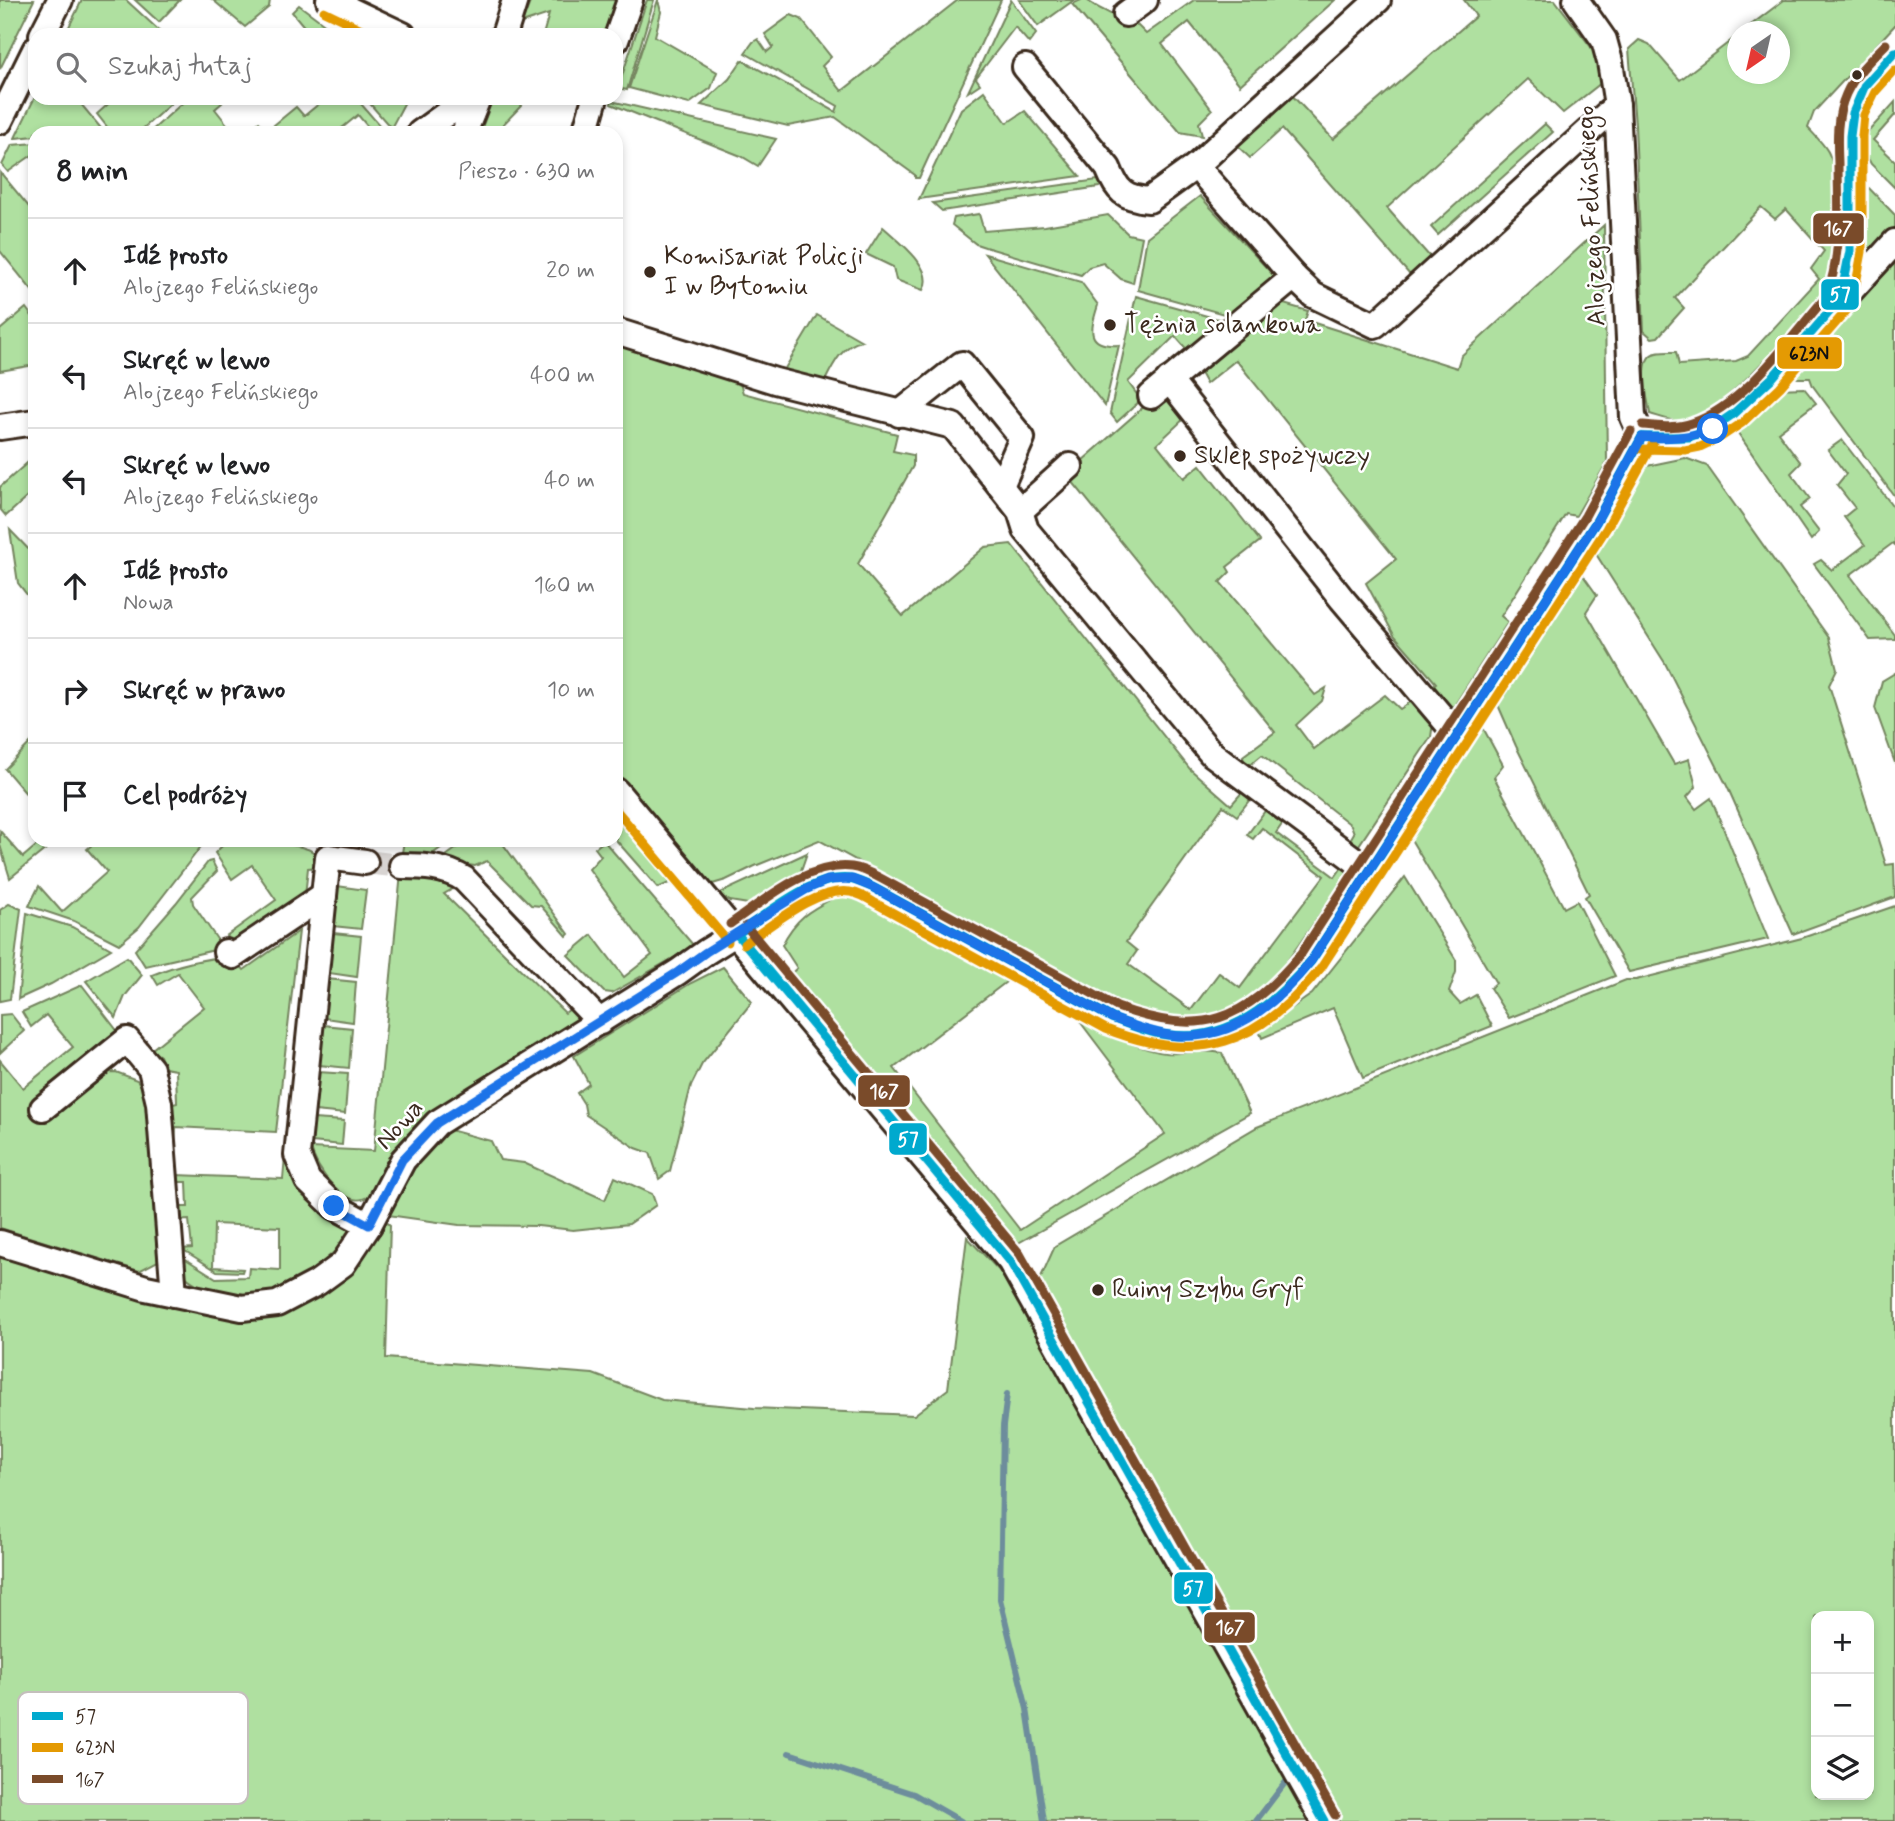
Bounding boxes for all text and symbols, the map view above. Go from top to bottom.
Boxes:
north arrow [1727,21,1790,84]
search box [28,28,623,105]
icon: search [52,48,90,86]
text: Szukaj tutaj [108,50,252,84]
unlabelled marker [1850,68,1864,82]
street label: Alojzego Felińskiego [1569,105,1617,327]
text: 8 min [56,152,129,191]
text: Pieszo · 630 m [458,157,595,187]
line badge: 167 [1812,212,1865,245]
text: 167 [1823,217,1853,242]
text: Idź prosto [123,239,228,273]
place label: Komisariat Policji I w Bytomiu [664,240,863,304]
icon: ahead [56,252,94,290]
text: 20 m [546,256,595,286]
marker: Komisariat Policji I w Bytomiu [642,264,658,280]
text: Alojzego Felińskiego [123,273,318,303]
line badge: 57 [1820,278,1860,311]
text: 57 [1830,283,1851,308]
place label: Tężnia solankowa [1124,308,1321,342]
marker: Tężnia solankowa [1102,317,1118,333]
line badge: 623N [1776,336,1843,370]
text: 623N [1789,342,1829,367]
text: Skręć w lewo [123,344,270,378]
icon: left [56,357,94,395]
text: 400 m [530,361,595,391]
text: Alojzego Felińskiego [123,378,318,408]
route start [1697,413,1728,444]
place label: Sklep spożywczy [1194,439,1370,473]
marker: Sklep spożywczy [1172,448,1188,464]
text: Skręć w lewo [123,449,270,483]
icon: left [56,462,94,500]
text: 40 m [544,466,595,496]
text: Alojzego Felińskiego [123,483,318,513]
text: Idź prosto [123,554,228,588]
icon: ahead [56,567,94,605]
text: 160 m [534,571,595,601]
text: Nowa [123,588,174,618]
icon: right [56,672,94,710]
text: Skręć w prawo [123,674,285,708]
text: 10 m [547,676,595,706]
icon: arrive [56,777,94,815]
text: Cel podróży [123,779,247,813]
line badge: 167 [857,1074,911,1108]
text: 167 [869,1080,899,1105]
street label: Nowa [368,1092,432,1158]
line badge: 57 [888,1122,928,1156]
text: 57 [898,1128,919,1153]
route end [318,1190,349,1221]
place label: Ruiny Szybu Gryf [1112,1273,1304,1307]
marker: Ruiny Szybu Gryf [1090,1282,1106,1298]
line badge: 57 [1173,1571,1214,1605]
text: 57 [1183,1577,1204,1602]
line badge: 167 [1203,1611,1256,1644]
map controls [1811,1611,1874,1800]
button: + [1811,1611,1874,1674]
text: 167 [1215,1616,1245,1641]
button: − [1811,1674,1874,1737]
legend [18,1692,248,1804]
text: 57 [75,1705,96,1730]
text: 623N [75,1736,115,1761]
button: layers [1811,1737,1874,1800]
text: 167 [75,1768,105,1793]

